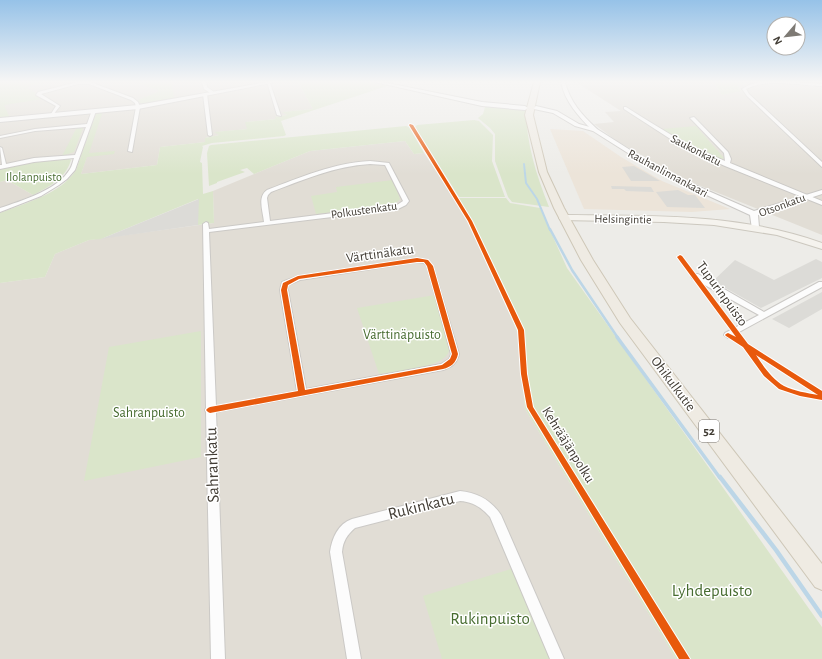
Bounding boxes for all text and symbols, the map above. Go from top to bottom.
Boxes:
north arrow [766,16,806,56]
text: N [771,34,784,46]
street label: Saukonkatu [669,132,723,168]
street label: Rauhanlinnankaari [626,147,710,199]
park label: Ilolanpuisto [6,171,62,183]
street label: Otsonkatu [757,191,807,219]
street label: Polkustenkatu [330,199,398,221]
street label: Helsingintie [594,213,652,225]
street label: Värttinäkatu [345,242,415,266]
street label: Tupurinpuisto [694,259,750,329]
park label: Värttinäpuisto [363,328,441,342]
street label: Ohikulkutie [648,354,698,414]
street label: Kehrääjänpolku [539,405,597,485]
park label: Sahranpuisto [113,406,185,420]
road number: 52 [699,420,719,442]
street label: Sahrankatu [202,427,222,503]
street label: Rukinkatu [386,489,456,522]
park label: Lyhdepuisto [672,582,752,600]
park label: Rukinpuisto [450,610,530,627]

